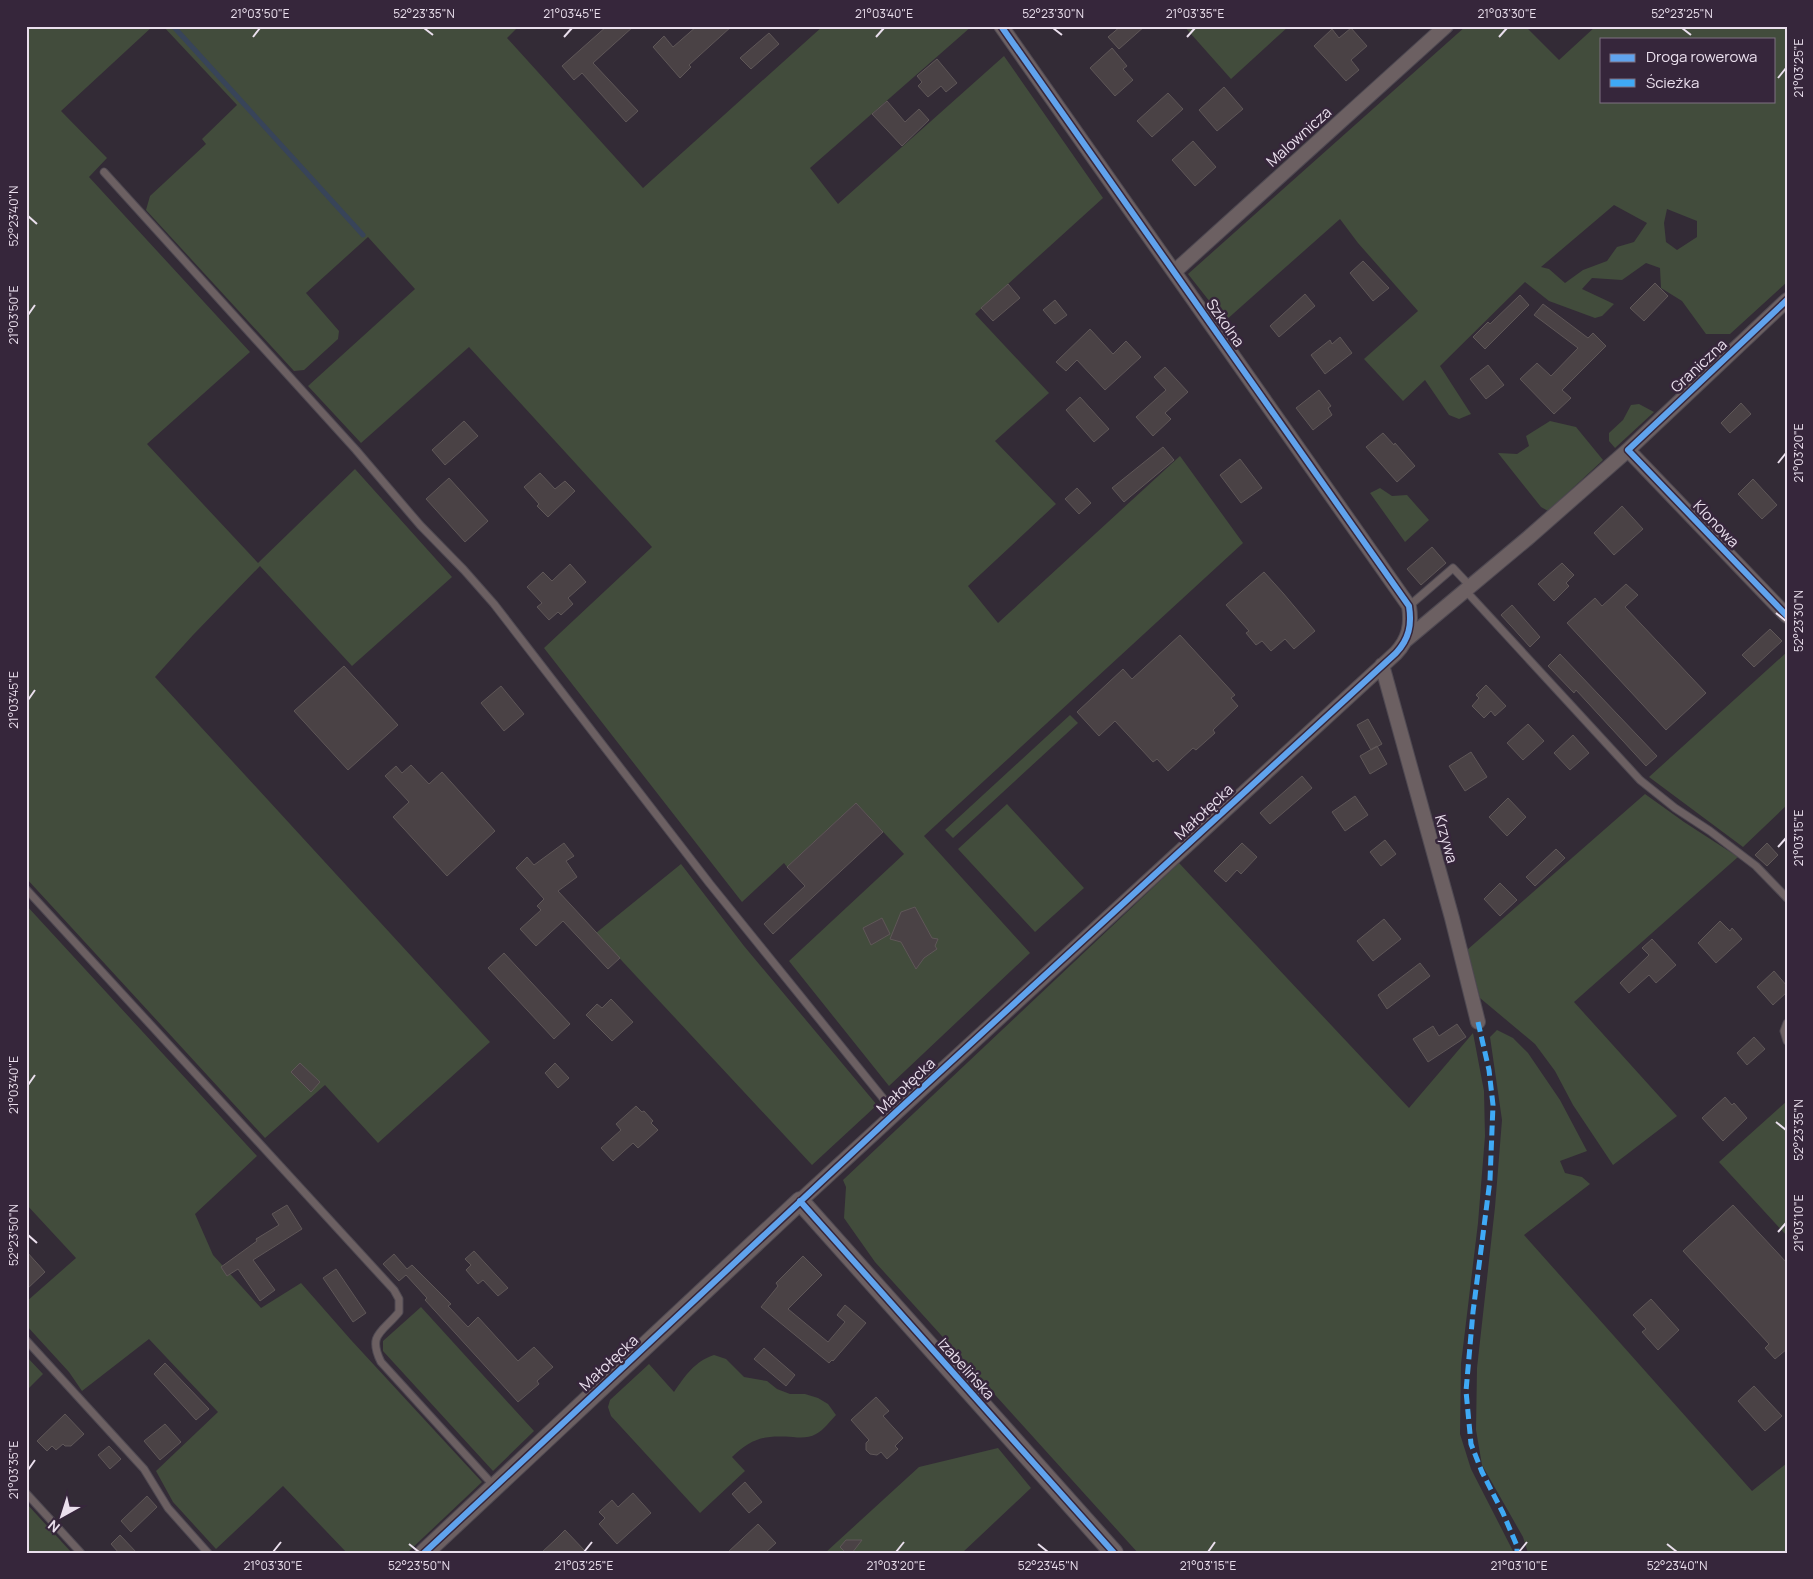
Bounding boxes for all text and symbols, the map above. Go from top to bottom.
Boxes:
text: 21°03'50"E [230,5,290,22]
text: 52°23'35"N [393,5,455,22]
text: 21°03'45"E [543,5,601,22]
text: 21°03'40"E [855,5,913,22]
text: 52°23'30"N [1022,5,1084,22]
text: 21°03'35"E [1166,5,1224,22]
text: 21°03'30"E [1478,5,1537,22]
text: 52°23'25"N [1651,5,1713,22]
legend [1600,38,1776,102]
text: 21°03'25"E [1790,38,1807,97]
text: Droga rowerowa [1646,46,1757,67]
text: Ścieżka [1646,72,1699,93]
street label: Malownicza [1262,102,1336,172]
text: 52°23'40"N [5,186,22,246]
text: 21°03'50"E [5,285,22,345]
street label: Szkolna [1201,295,1250,351]
street label: Graniczna [1666,334,1731,397]
text: 21°03'20"E [1790,423,1807,483]
street label: Klonowa [1689,495,1744,552]
text: 52°23'30"N [1790,590,1807,652]
text: 21°03'45"E [5,671,22,729]
street label: Małołęcka [1170,779,1238,844]
text: 21°03'15"E [1790,810,1807,866]
street label: Krzywa [1430,812,1463,865]
street label: Małołęcka [872,1053,940,1118]
text: 21°03'40"E [5,1056,22,1114]
text: 52°23'35"N [1790,1099,1807,1161]
text: 21°03'10"E [1790,1194,1807,1251]
text: 52°23'50"N [5,1204,22,1266]
street label: Małołęcka [575,1330,643,1395]
street label: Izabelińska [933,1333,1000,1404]
text: 21°03'35"E [5,1441,22,1499]
north arrow [38,1492,88,1542]
text: N [44,1516,63,1537]
text: 21°03'30"E [244,1557,303,1574]
text: 52°23'50"N [388,1557,450,1574]
text: 21°03'25"E [555,1557,614,1574]
text: 21°03'20"E [866,1557,926,1574]
text: 52°23'45"N [1018,1557,1078,1574]
text: 21°03'15"E [1180,1557,1236,1574]
text: 21°03'10"E [1491,1557,1548,1574]
text: 52°23'40"N [1647,1557,1707,1574]

